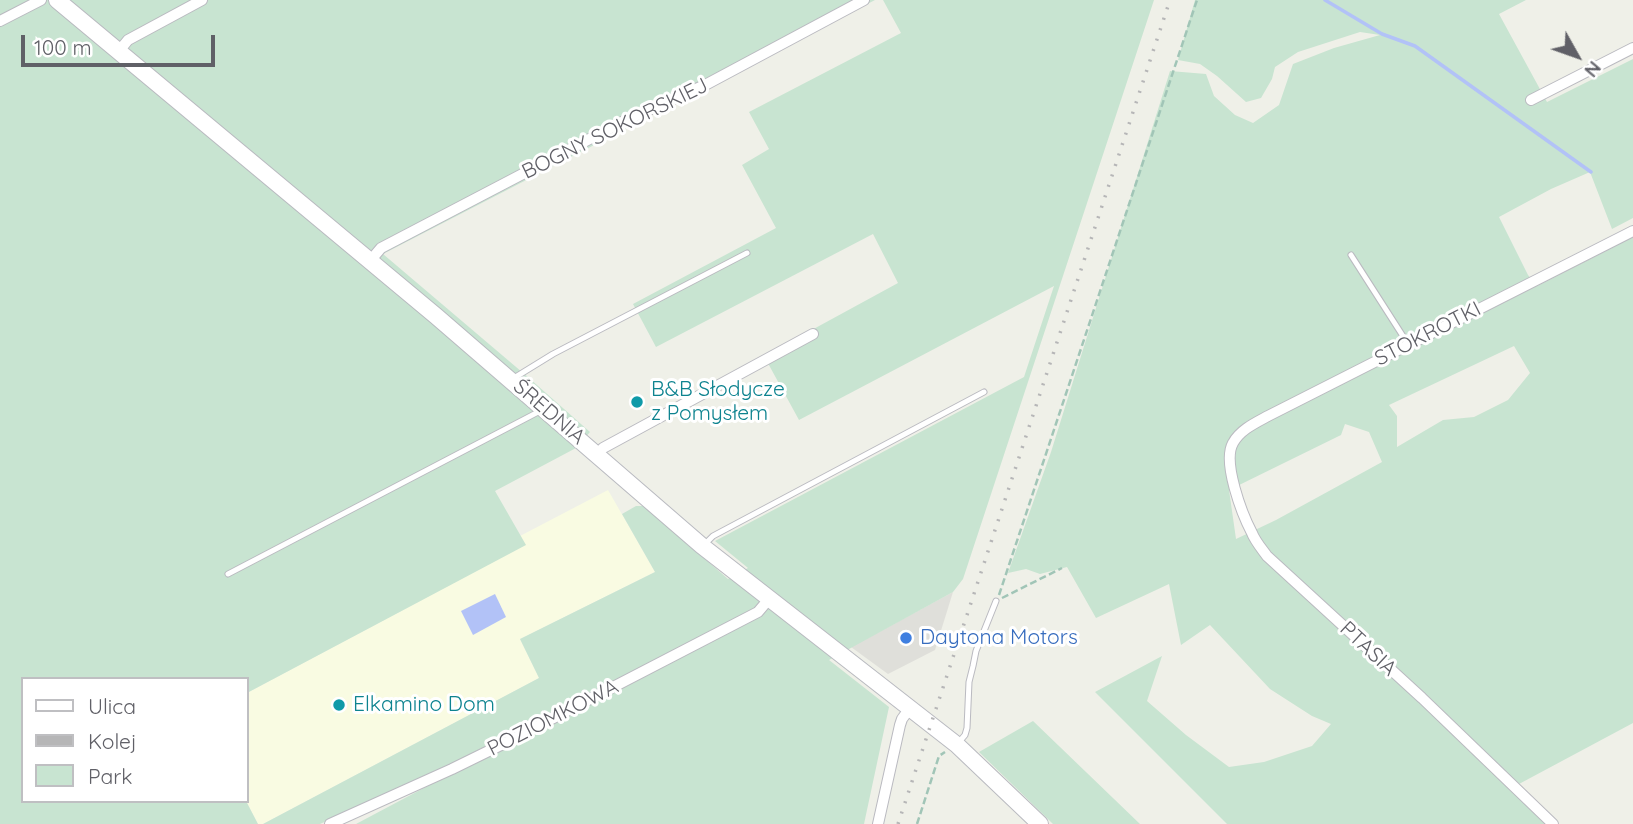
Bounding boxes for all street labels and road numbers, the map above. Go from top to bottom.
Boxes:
street label: BOGNY SOKORSKIEJ [518,73,712,185]
street label: STOKROTKI [1371,296,1485,372]
street label: ŚREDNIA [508,374,590,450]
street label: PTASIA [1334,616,1402,682]
street label: POZIOMKOWA [483,674,623,762]

